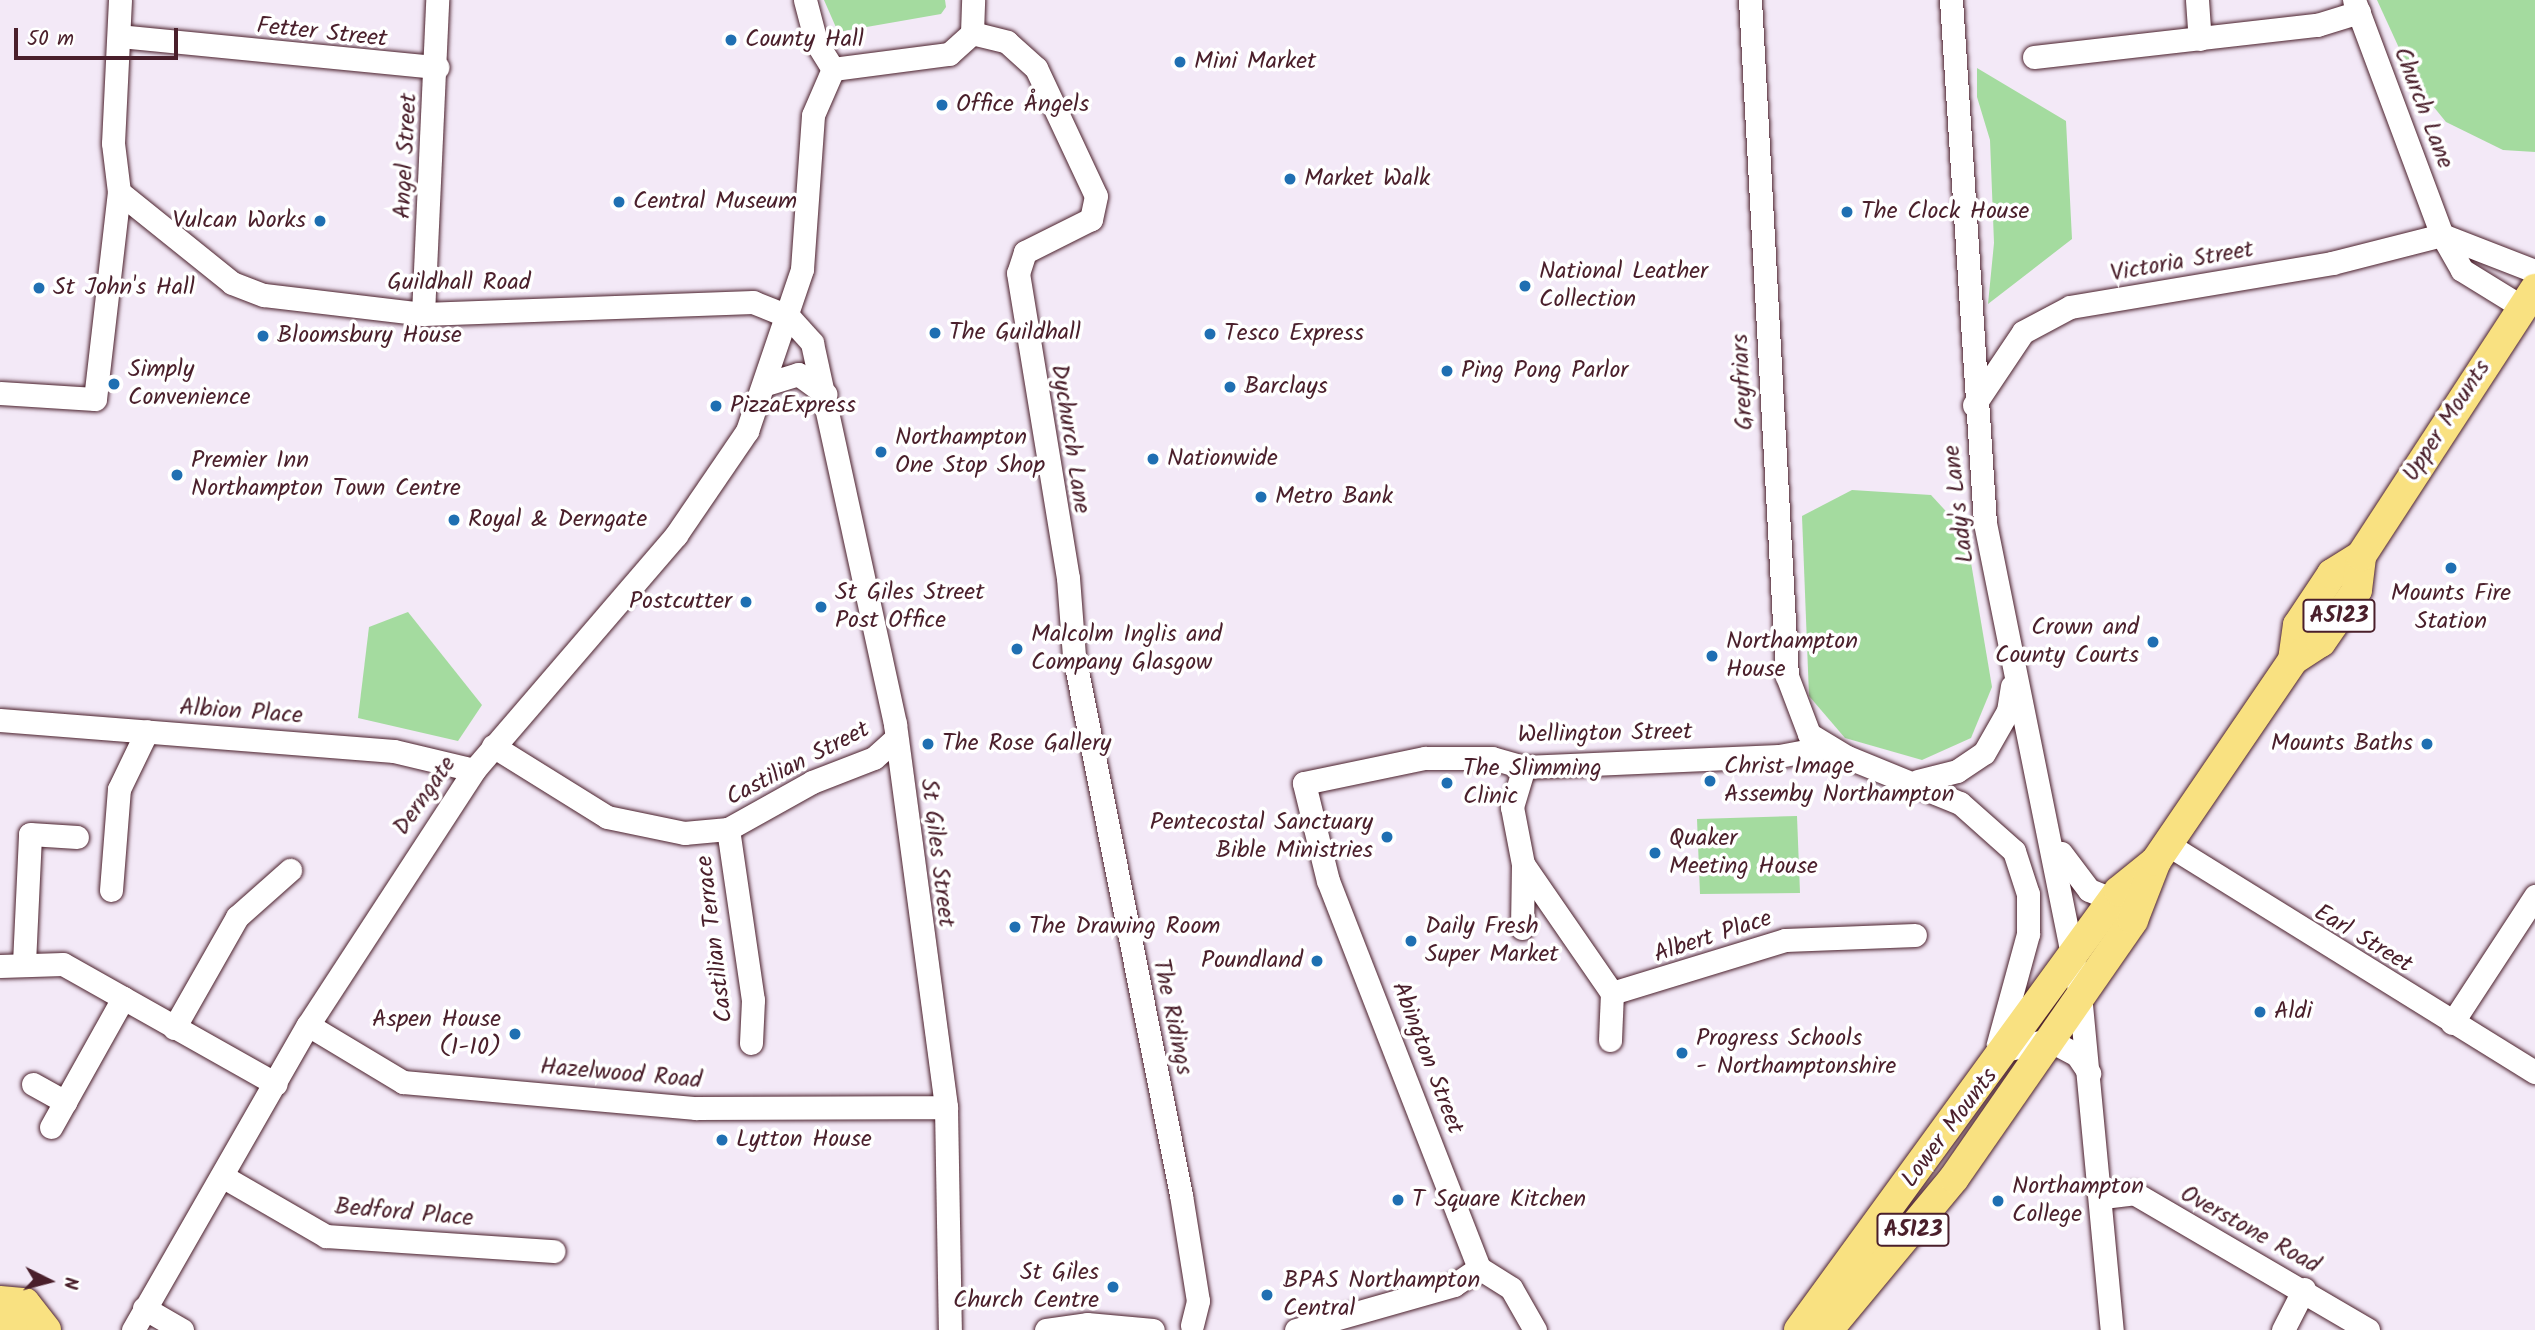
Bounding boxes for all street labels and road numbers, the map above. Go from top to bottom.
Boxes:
street label: Fetter Street [255,12,389,54]
street label: Church Lane [2387,43,2459,173]
street label: Angel Street [388,92,424,220]
street label: Victoria Street [2108,235,2256,289]
street label: Guildhall Road [387,269,531,297]
street label: Greyfriars [1726,333,1760,431]
street label: Upper Mounts [2397,355,2497,487]
street label: Dychurch Lane [1044,362,1096,516]
street label: Lady's Lane [1937,443,1981,565]
road number: A5123 [2302,596,2376,636]
street label: Albion Place [178,693,304,731]
street label: Castilian Street [722,716,874,812]
street label: Wellington Street [1517,718,1693,750]
street label: Derngate [387,751,463,841]
street label: St Giles Street [914,777,960,929]
street label: Castilian Terrace [690,854,740,1024]
street label: Earl Street [2309,898,2417,980]
street label: Albert Place [1650,904,1776,970]
street label: The Ridings [1146,956,1198,1078]
street label: Abington Street [1385,978,1469,1138]
street label: Hazelwood Road [539,1053,703,1095]
street label: Lower Mounts [1896,1063,2004,1193]
street label: Overstone Road [2175,1180,2325,1280]
street label: Bedford Place [333,1193,475,1233]
road number: A5123 [1876,1210,1950,1250]

